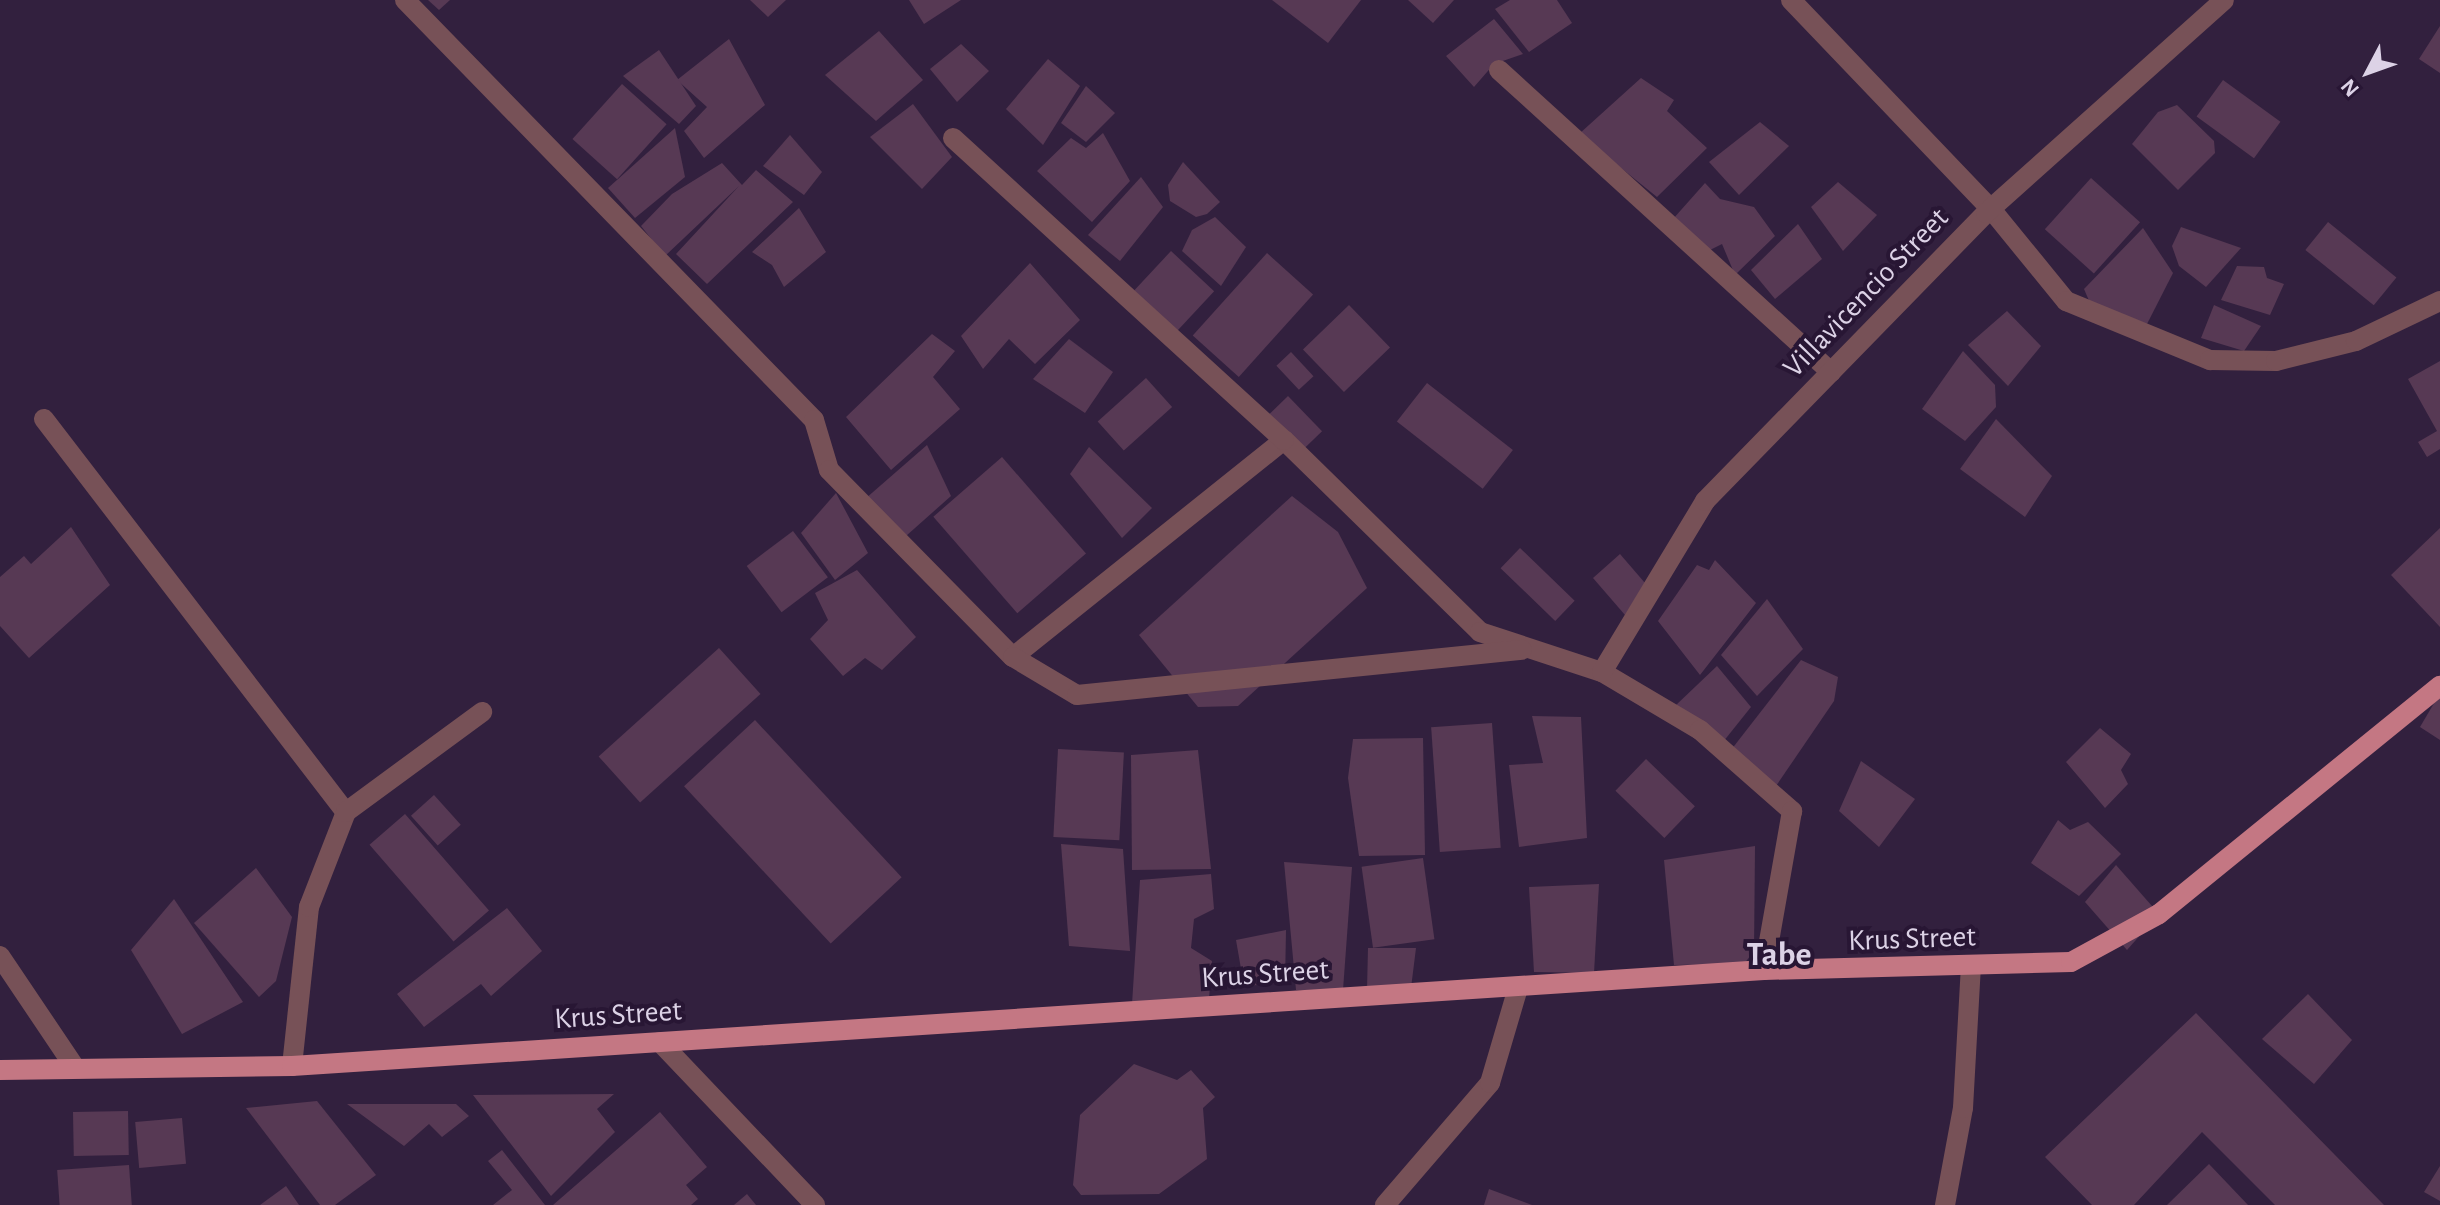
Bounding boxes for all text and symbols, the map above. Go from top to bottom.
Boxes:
north arrow [2328,32,2408,112]
text: N [2337,75,2363,101]
street label: Villavicencio Street [1776,201,1956,385]
street label: Krus Street [1848,919,1976,959]
district label: Tabe [1746,936,1812,976]
street label: Krus Street [1200,952,1330,996]
street label: Krus Street [553,993,683,1037]

